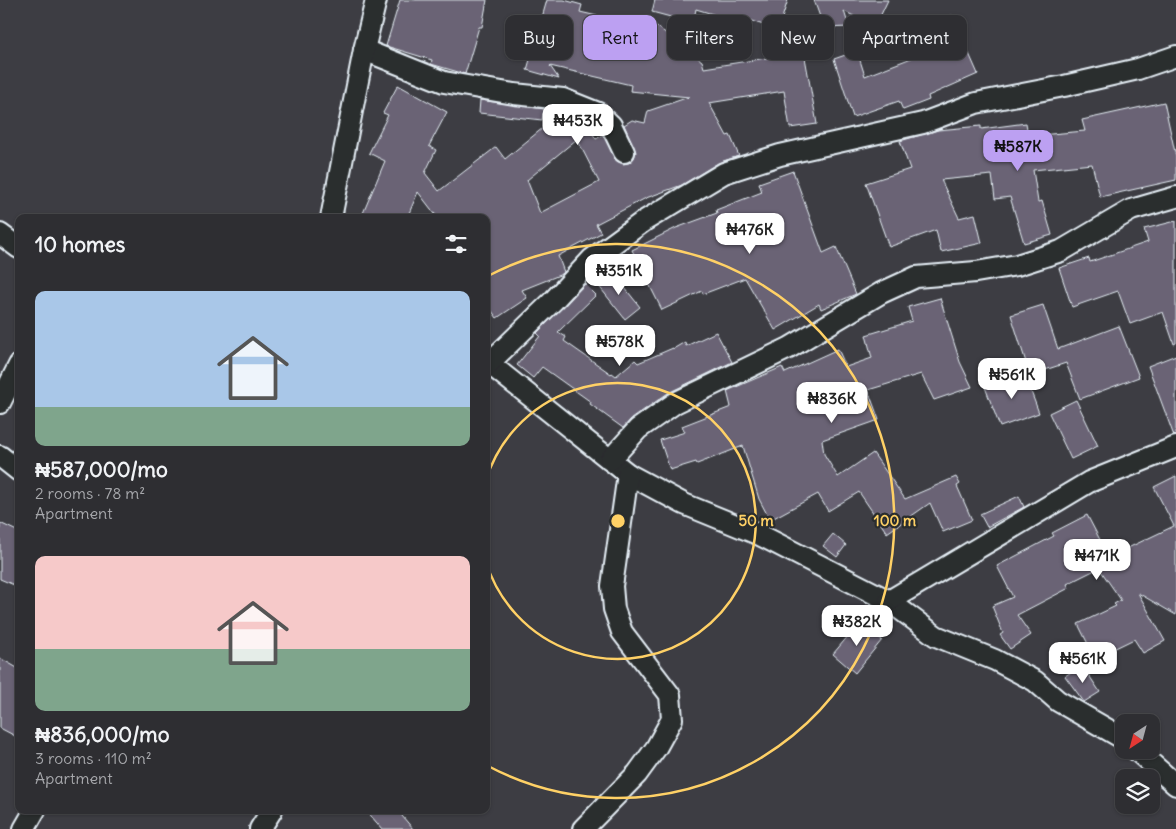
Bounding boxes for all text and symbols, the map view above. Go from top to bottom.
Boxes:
chip: Buy [505,15,573,60]
chip: Rent [583,15,657,60]
chip: Filters [667,15,752,60]
chip: New [762,15,834,60]
chip: Apartment [844,15,967,60]
pin: ₦453K [543,104,613,146]
text: ₦453K [554,110,602,130]
pin: ₦587K [983,130,1053,172]
text: ₦587K [994,136,1042,156]
pin: ₦476K [715,212,785,255]
text: ₦476K [726,219,774,239]
icon: filters [442,230,470,258]
text: 10 homes [35,231,125,258]
pin: ₦351K [584,254,654,296]
text: ₦351K [596,260,642,280]
icon: home [208,323,298,413]
pin: ₦578K [585,324,655,367]
text: ₦578K [596,331,644,351]
pin: ₦561K [977,358,1047,400]
text: ₦561K [989,364,1035,384]
pin: ₦836K [797,382,867,424]
text: ₦836K [808,388,856,408]
text: ₦587,000/mo [35,456,168,483]
text: 2 rooms · 78 m² [35,483,145,503]
text: Apartment [35,503,113,523]
text: 50 m [738,511,774,530]
text: 100 m [874,511,916,530]
centre of rings [609,512,627,530]
pin: ₦471K [1062,538,1132,581]
text: ₦471K [1075,545,1119,565]
icon: home [208,588,298,678]
pin: ₦382K [822,604,892,647]
text: ₦382K [833,611,881,631]
pin: ₦561K [1048,642,1118,684]
text: ₦561K [1060,648,1106,668]
north arrow [1115,714,1160,759]
map controls [1115,714,1160,814]
text: ₦836,000/mo [35,721,170,748]
text: 3 rooms · 110 m² [35,748,152,768]
text: Apartment [35,768,113,788]
button: layers [1115,769,1160,814]

